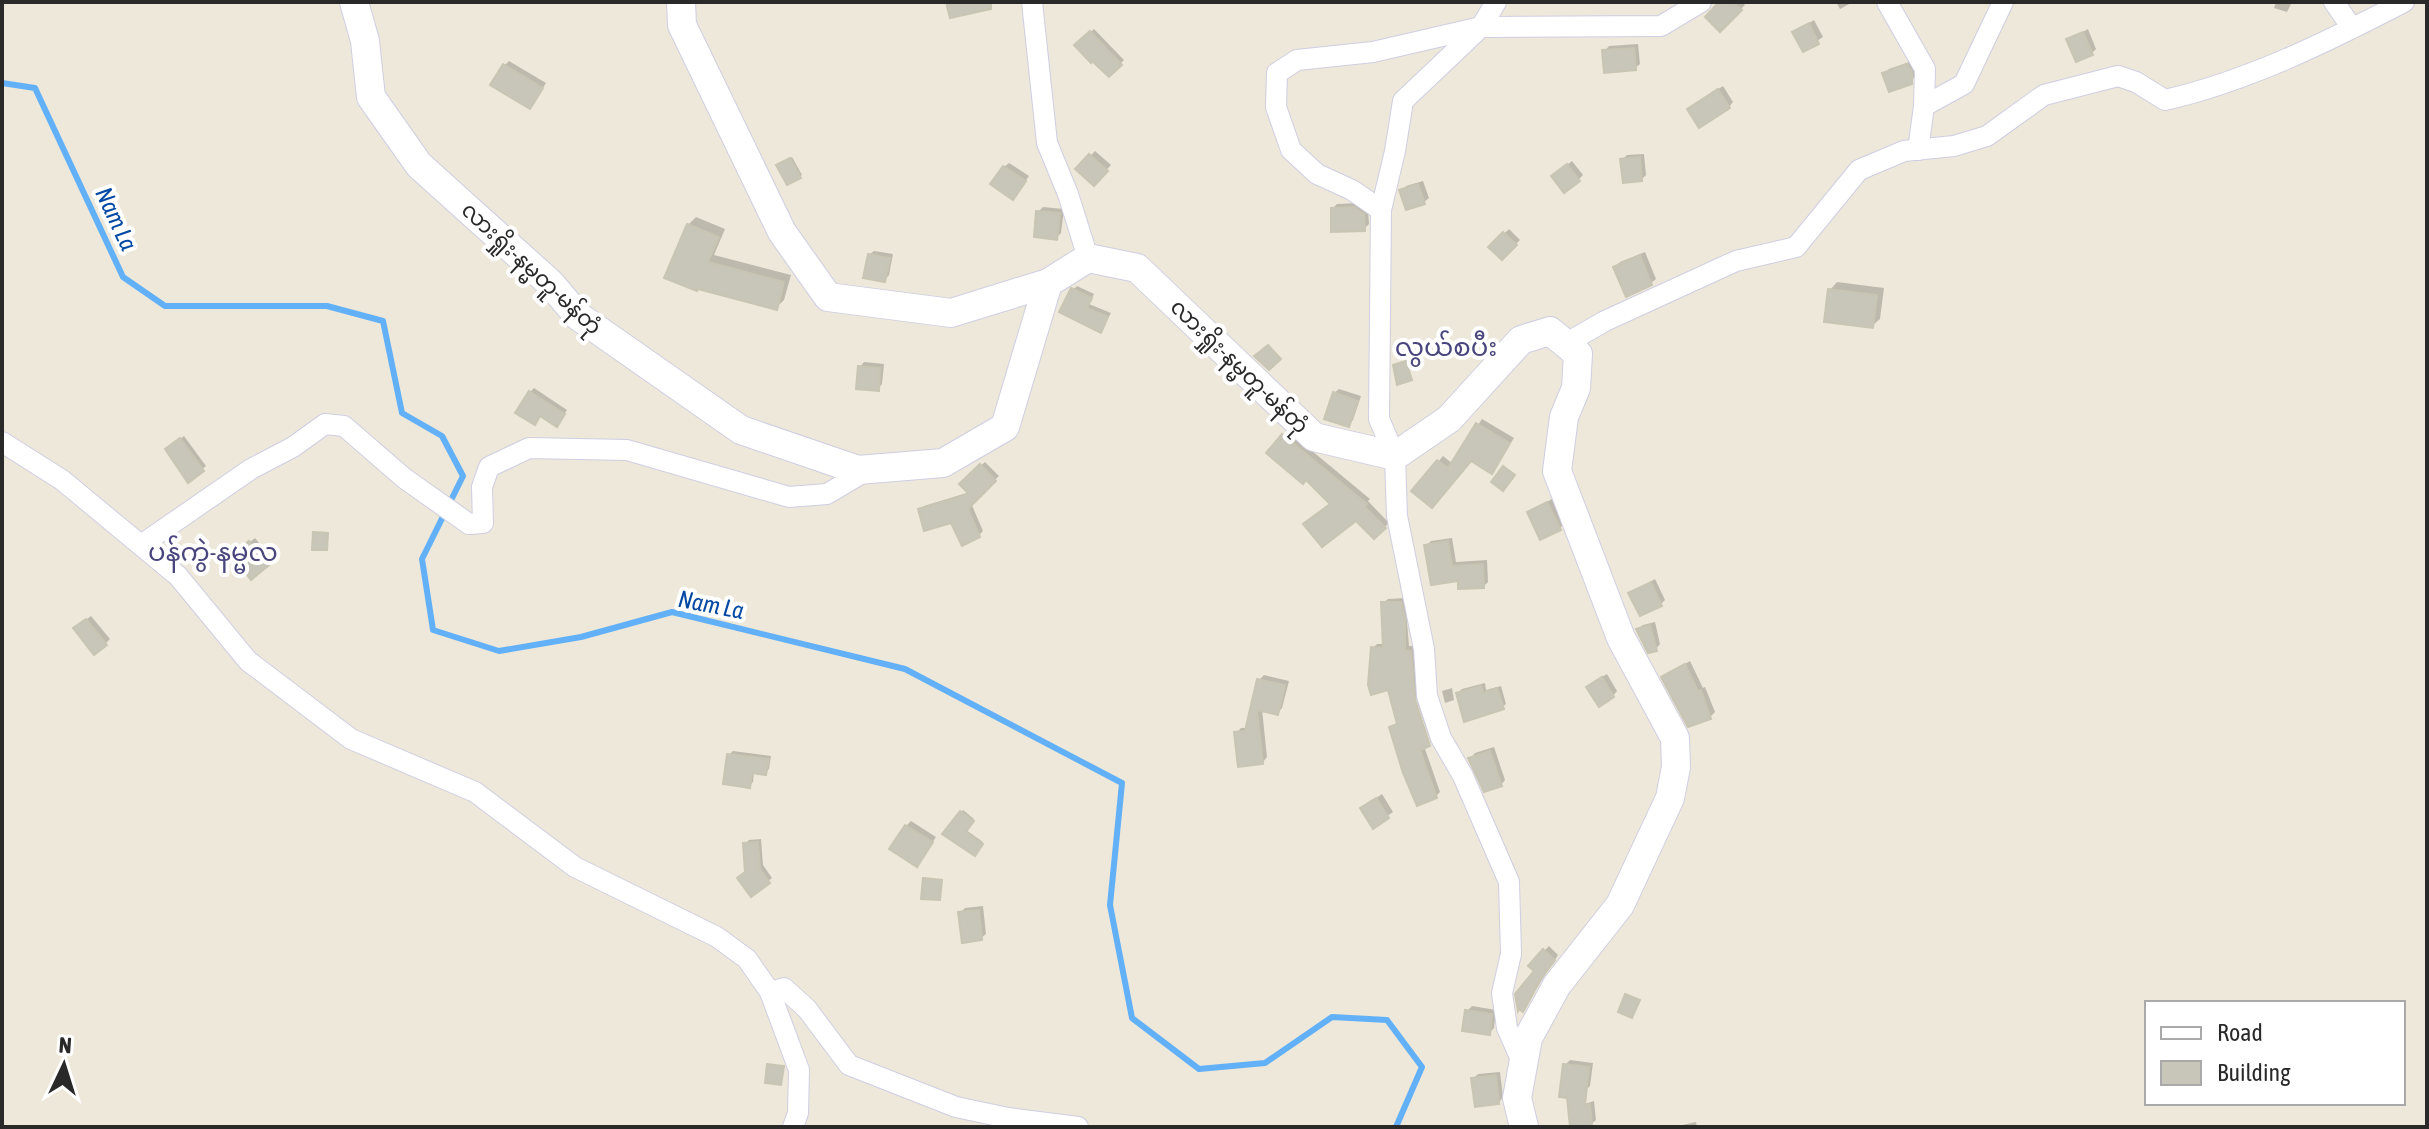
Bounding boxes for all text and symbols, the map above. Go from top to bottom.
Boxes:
water label: Nam La [90,183,143,255]
street label: လားရှိုး-နမ္မတူ-မန်တုံ [453,195,609,344]
street label: လားရှိုး-နမ္မတူ-မန်တုံ [1162,292,1316,442]
district label: လွယ်စပီး [1395,330,1497,367]
district label: ပန်ကွဲ-နမ္မလ [148,535,278,574]
water label: Nam La [676,585,746,624]
legend [2145,1001,2405,1105]
text: Road [2217,1019,2263,1046]
north arrow [24,1025,104,1105]
text: N [58,1032,73,1058]
text: Building [2217,1059,2291,1086]

